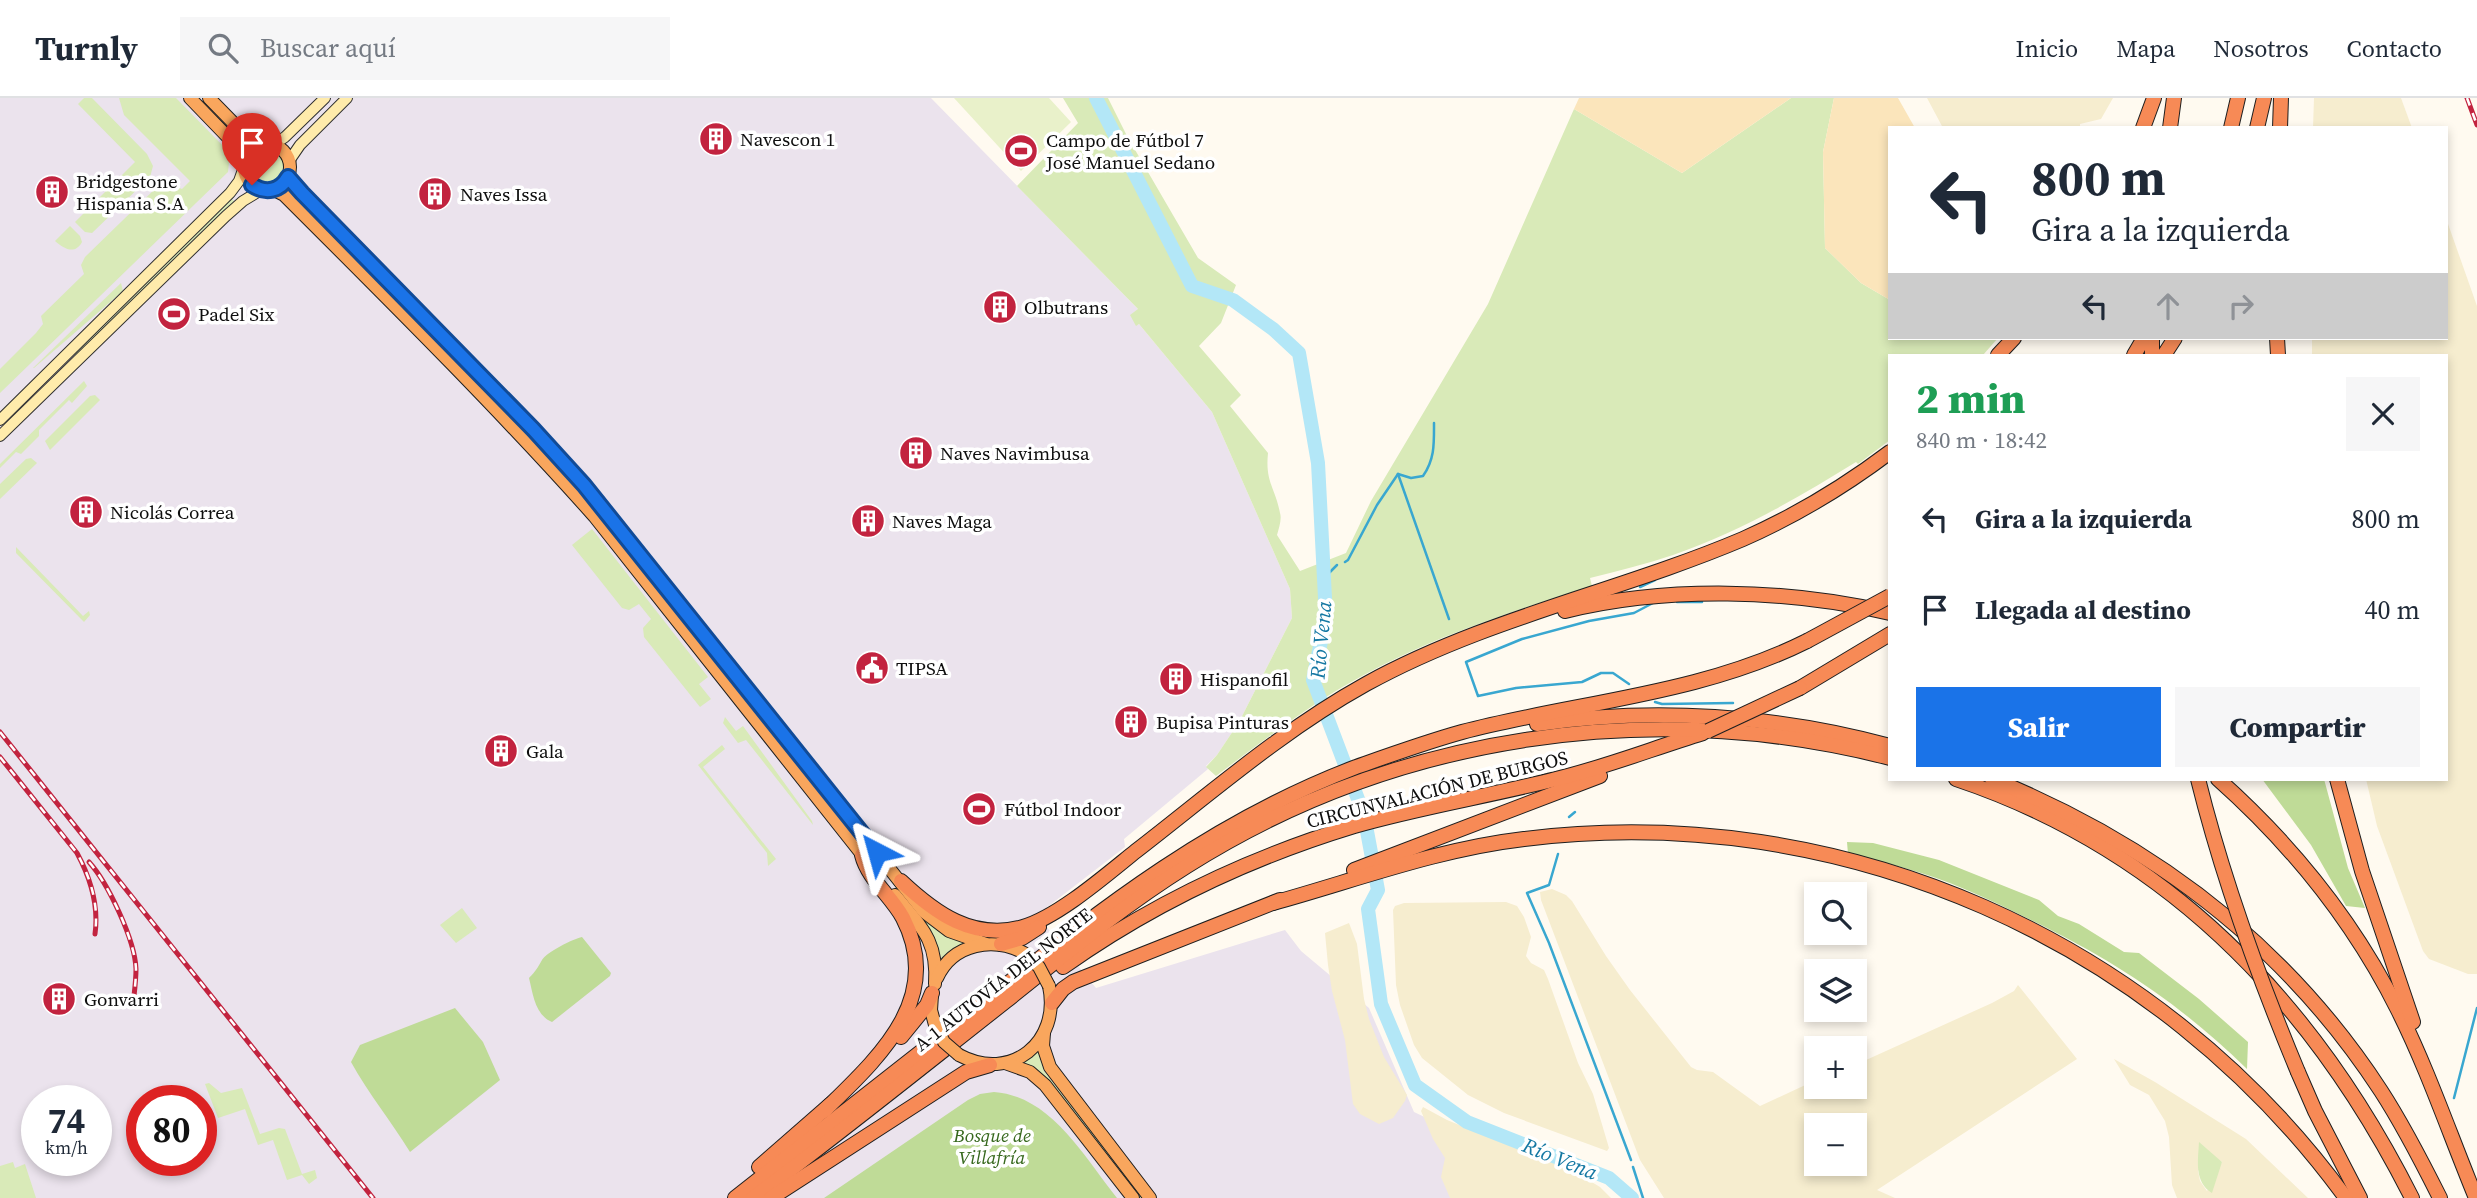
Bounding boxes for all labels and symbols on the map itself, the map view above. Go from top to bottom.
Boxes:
pin [222,113,282,185]
building icon: Navescon 1 [697,120,735,158]
place label: Navescon 1 [740,126,835,152]
place label: Campo de Fútbol 7 José Manuel Sedano [1045,127,1215,175]
sports icon: Campo de Fútbol 7 José Manuel Sedano [1002,132,1040,170]
place label: Bridgestone Hispania S.A [76,168,185,216]
building icon: Bridgestone Hispania S.A [33,173,71,211]
building icon: Naves Issa [416,175,454,213]
place label: Naves Issa [460,181,548,207]
building icon: Olbutrans [981,288,1019,326]
place label: Olbutrans [1024,294,1108,320]
sports icon: Padel Six [155,295,193,333]
place label: Padel Six [198,301,275,327]
building icon: Naves Navimbusa [897,434,935,472]
place label: Naves Navimbusa [940,440,1090,466]
building icon: Nicolás Correa [67,493,105,531]
place label: Nicolás Correa [110,499,235,525]
building icon: Naves Maga [849,502,887,540]
place label: Naves Maga [892,508,992,534]
water label: Río Vena [1303,600,1338,681]
public building icon: TIPSA [853,649,891,687]
place label: TIPSA [896,655,948,681]
building icon: Hispanofil [1157,660,1195,698]
place label: Hispanofil [1200,666,1289,692]
building icon: Bupisa Pinturas [1112,703,1150,741]
place label: Bupisa Pinturas [1156,709,1289,735]
building icon: Gala [482,732,520,770]
place label: Gala [526,738,564,764]
street label: CIRCUNVALACIÓN DE BURGOS [1304,744,1570,834]
sports icon: Fútbol Indoor [960,790,998,828]
place label: Fútbol Indoor [1004,796,1121,822]
position arrow [840,815,914,889]
street label: A-1 AUTOVÍA DEL NORTE [909,901,1097,1057]
building icon: Gonvarri [40,980,78,1018]
place label: Gonvarri [84,986,159,1012]
speed limit sign: 80 [126,1085,217,1176]
park label: Bosque de Villafría [952,1122,1031,1170]
water label: Río Vena [1518,1130,1602,1187]

